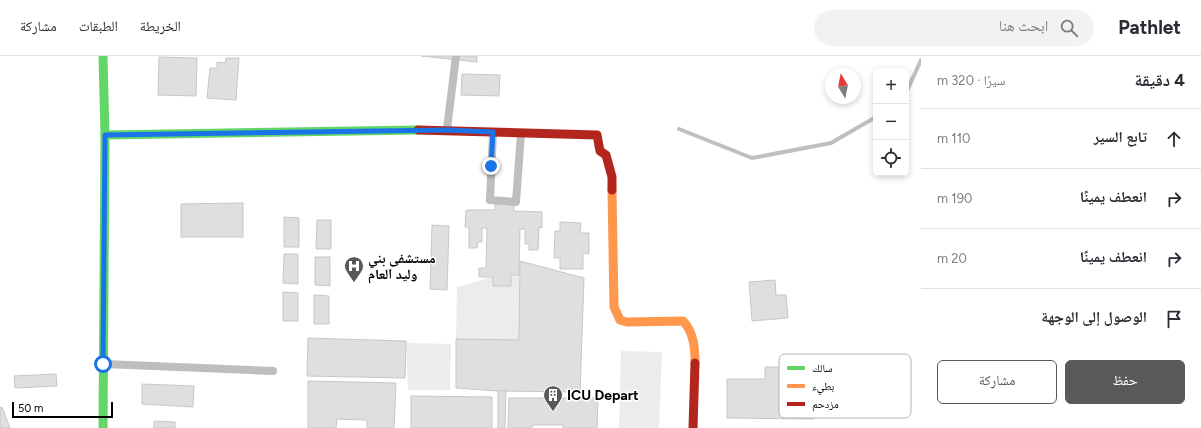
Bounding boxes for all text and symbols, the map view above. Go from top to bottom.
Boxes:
search box [814,10,1094,46]
text: Pathlet [1118,16,1181,39]
text: ابحث هنا [999,17,1048,35]
icon: search [1058,17,1080,39]
text: مشاركة [20,18,57,35]
text: الطبقات [79,18,118,35]
text: الخريطة [140,18,181,35]
north arrow [825,68,861,104]
map controls [873,68,909,176]
button: + [873,68,909,104]
text: 4 دقيقة [1134,70,1185,90]
text: سيرًا · 320 m [937,73,1005,88]
button: − [873,104,909,140]
text: تابع السير [1093,128,1147,146]
icon: ahead [1163,128,1185,150]
text: 110 m [937,131,970,146]
button: locate [873,140,909,176]
route end [482,157,500,175]
text: انعطف يمينًا [1080,188,1147,206]
icon: right [1163,188,1185,210]
text: 190 m [937,191,972,206]
text: انعطف يمينًا [1080,248,1147,266]
icon: right [1163,248,1185,270]
place label: مستشفى بني وليد العام [368,250,436,284]
text: 20 m [937,251,967,266]
hospital icon: مستشفى بني وليد العام [343,255,365,283]
text: الوصول إلى الوجهة [1041,308,1147,326]
icon: arrive [1163,308,1185,330]
legend [779,354,911,418]
route start [94,355,112,373]
button: مشاركة [937,360,1057,404]
button: حفظ [1065,360,1185,404]
text: سالك [812,362,832,375]
text: بطيء [812,380,834,395]
building icon: ICU Depart [542,384,564,412]
place label: ICU Depart [567,387,639,404]
text: مزدحم [812,398,839,412]
scale bar [12,400,113,419]
text: 50 m [18,402,43,415]

